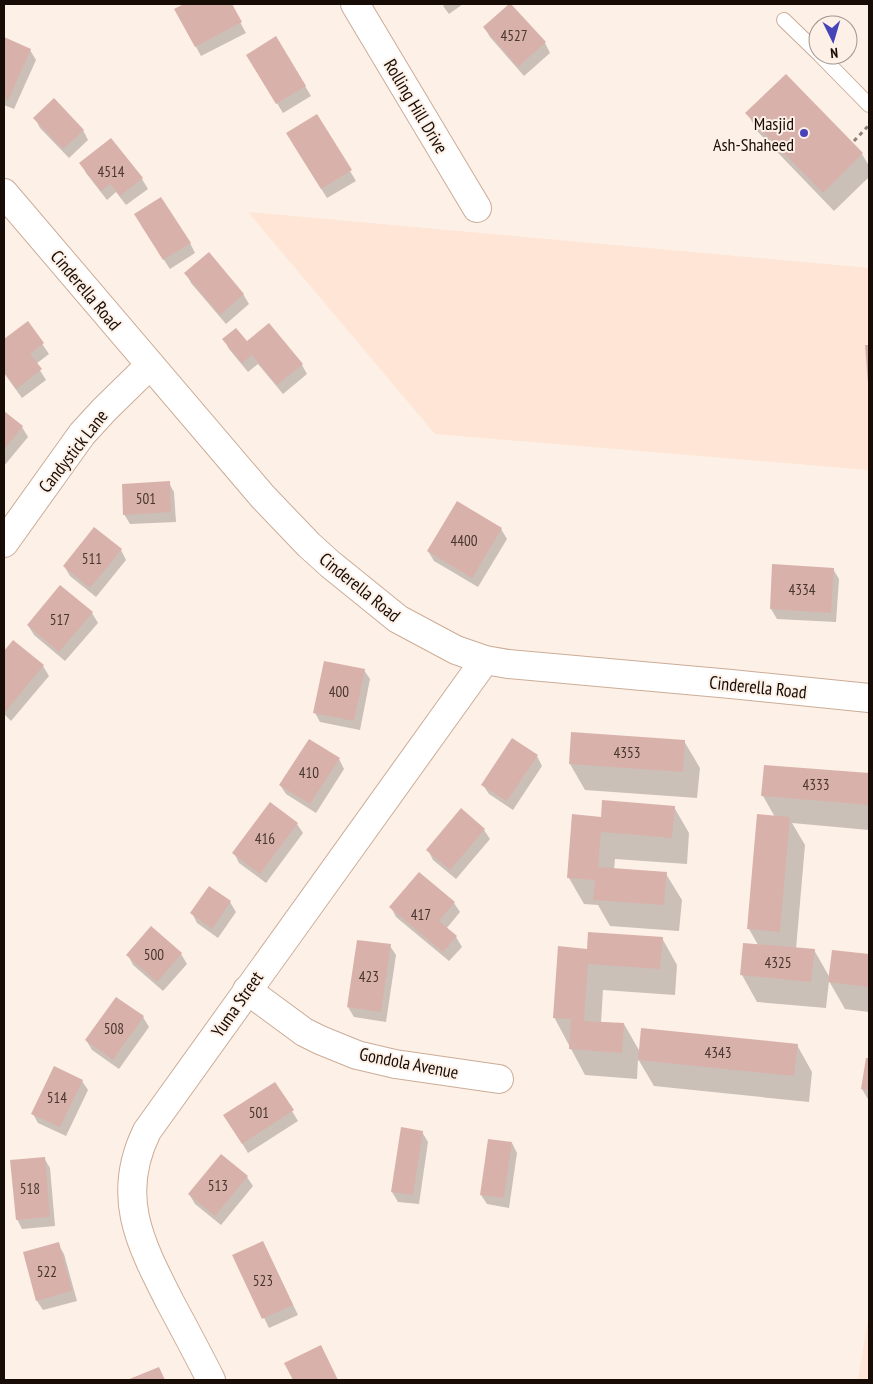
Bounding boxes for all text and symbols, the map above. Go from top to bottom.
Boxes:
north arrow [808,15,858,65]
house number: 4527 [500,26,528,45]
text: N [830,44,839,62]
street label: Rolling Hill Drive [379,55,453,157]
place label: Masjid Ash-Shaheed [713,112,794,156]
marker: Masjid Ash-Shaheed [798,127,810,139]
house number: 4514 [97,162,125,181]
street label: Cinderella Road [46,245,126,335]
street label: Candystick Lane [33,405,113,497]
house number: 501 [136,489,156,508]
house number: 4400 [450,531,478,550]
street label: Cinderella Road [315,547,405,627]
house number: 511 [82,549,102,568]
house number: 4334 [788,580,816,599]
house number: 517 [50,610,70,629]
street label: Cinderella Road [708,670,808,704]
house number: 400 [329,682,349,701]
house number: 4353 [613,743,641,762]
house number: 410 [299,763,319,782]
house number: 4333 [802,775,830,794]
house number: 416 [255,829,275,848]
house number: 417 [411,905,431,924]
house number: 500 [144,945,164,964]
house number: 4325 [764,953,792,972]
street label: Yuma Street [206,967,268,1041]
house number: 423 [359,967,379,986]
house number: 508 [104,1019,124,1038]
street label: Gondola Avenue [358,1042,460,1084]
house number: 4343 [704,1043,732,1062]
house number: 514 [47,1088,67,1107]
house number: 501 [249,1103,269,1122]
house number: 513 [208,1176,228,1195]
house number: 518 [20,1179,40,1198]
house number: 522 [37,1262,57,1281]
house number: 523 [253,1271,273,1290]

